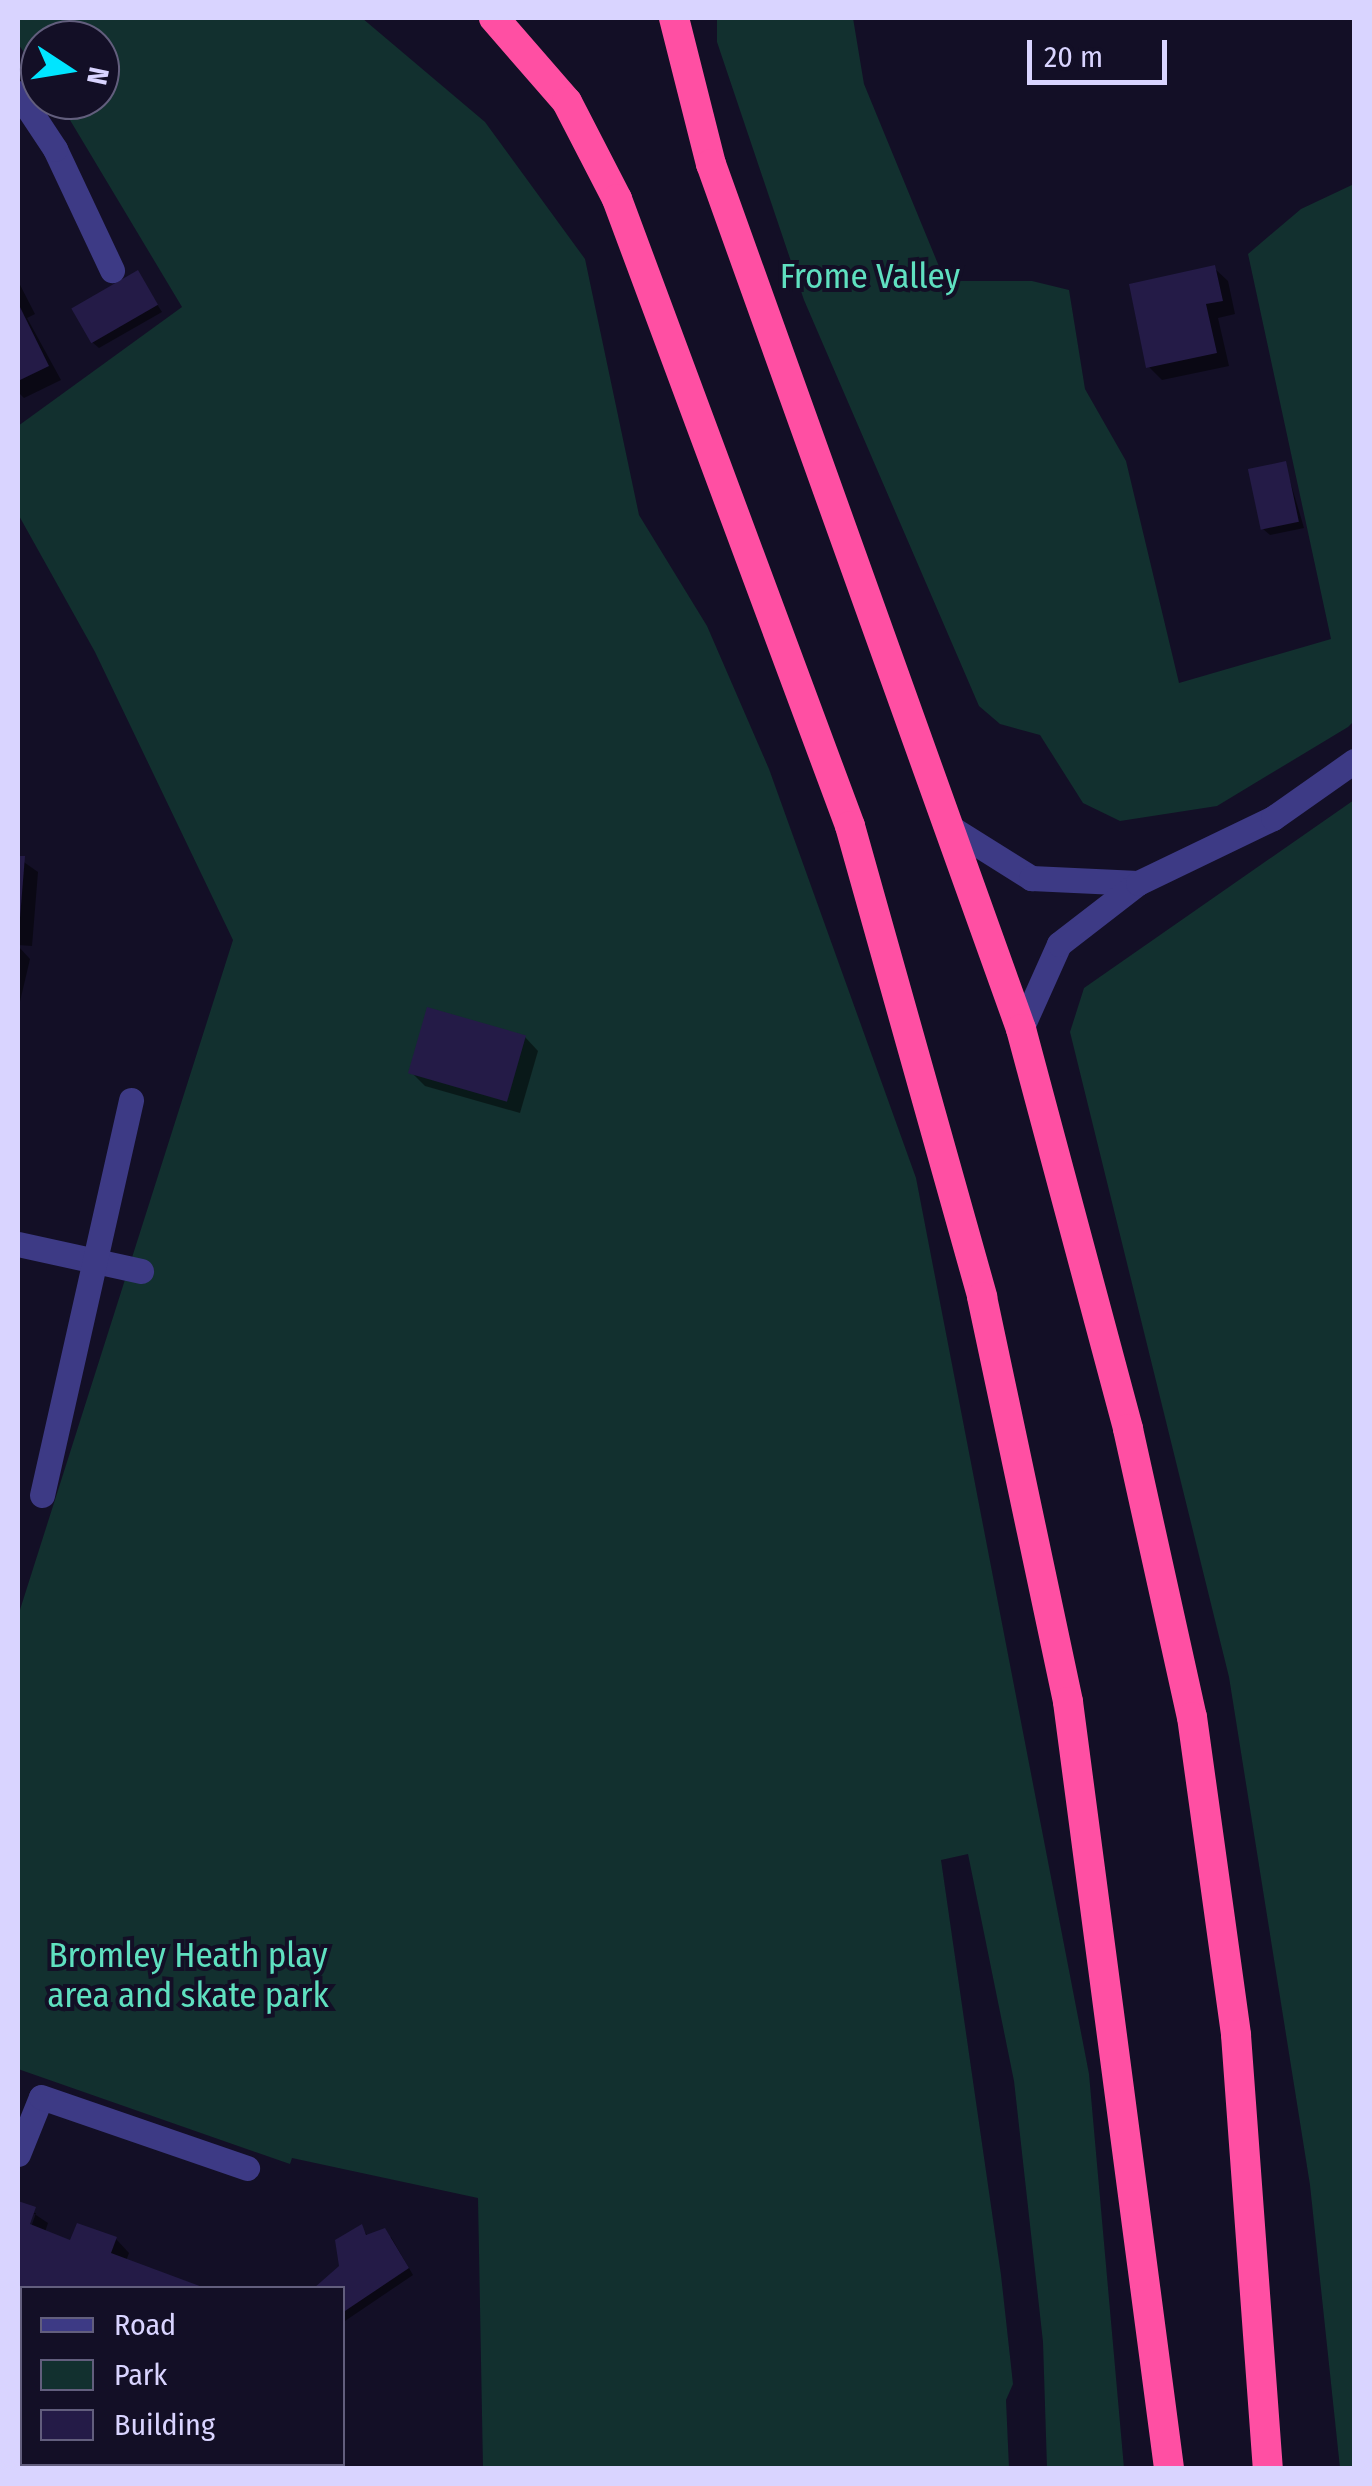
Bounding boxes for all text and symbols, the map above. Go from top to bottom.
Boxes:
north arrow [20,20,120,120]
scale bar [1032,20,1172,82]
text: 20 m [1044,39,1103,75]
text: N [80,64,116,88]
park label: Frome Valley [780,255,960,297]
park label: Bromley Heath play area and skate park [47,1934,329,2016]
legend [20,2286,345,2466]
text: Road [114,2307,176,2343]
text: Park [114,2357,167,2393]
text: Building [114,2407,215,2443]

